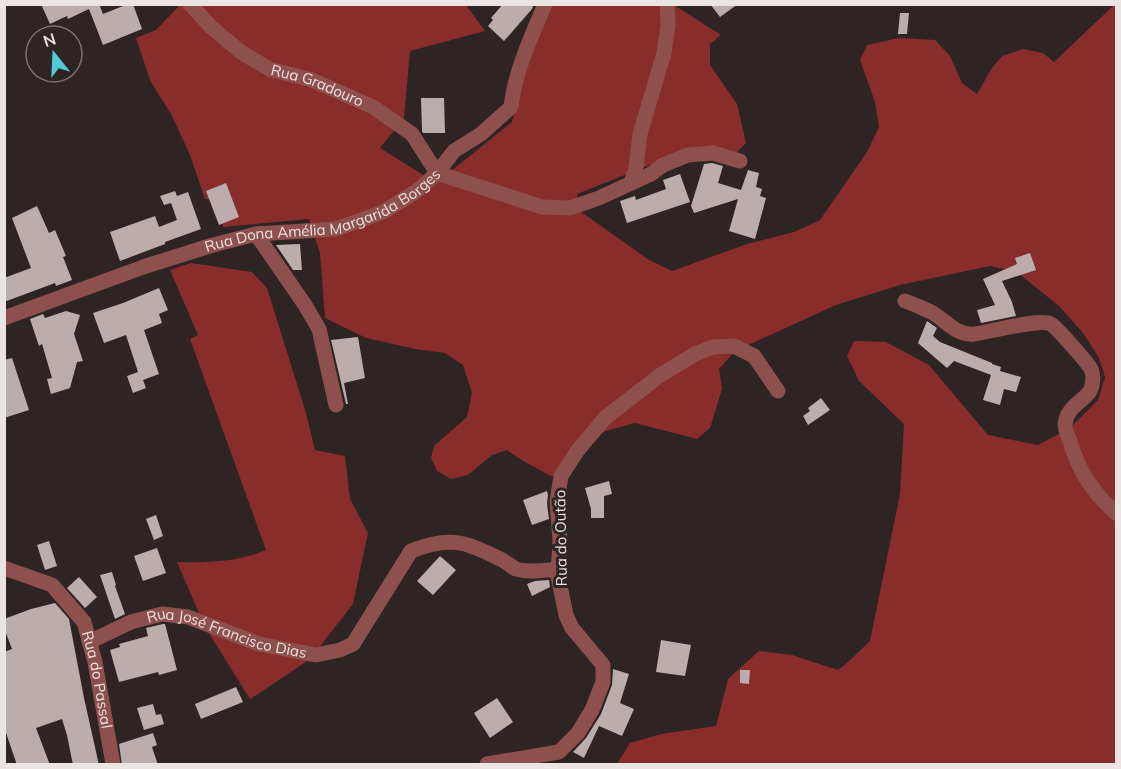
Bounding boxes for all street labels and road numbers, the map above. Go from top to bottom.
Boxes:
street label: Rua Gradouro [269,60,367,111]
street label: Rua Dona Amélia Margarida Borges [202,164,444,256]
street label: Rua do Outão [550,490,571,586]
street label: Rua José Francisco Dias [144,603,308,662]
street label: Rua do Passal [78,628,117,730]

